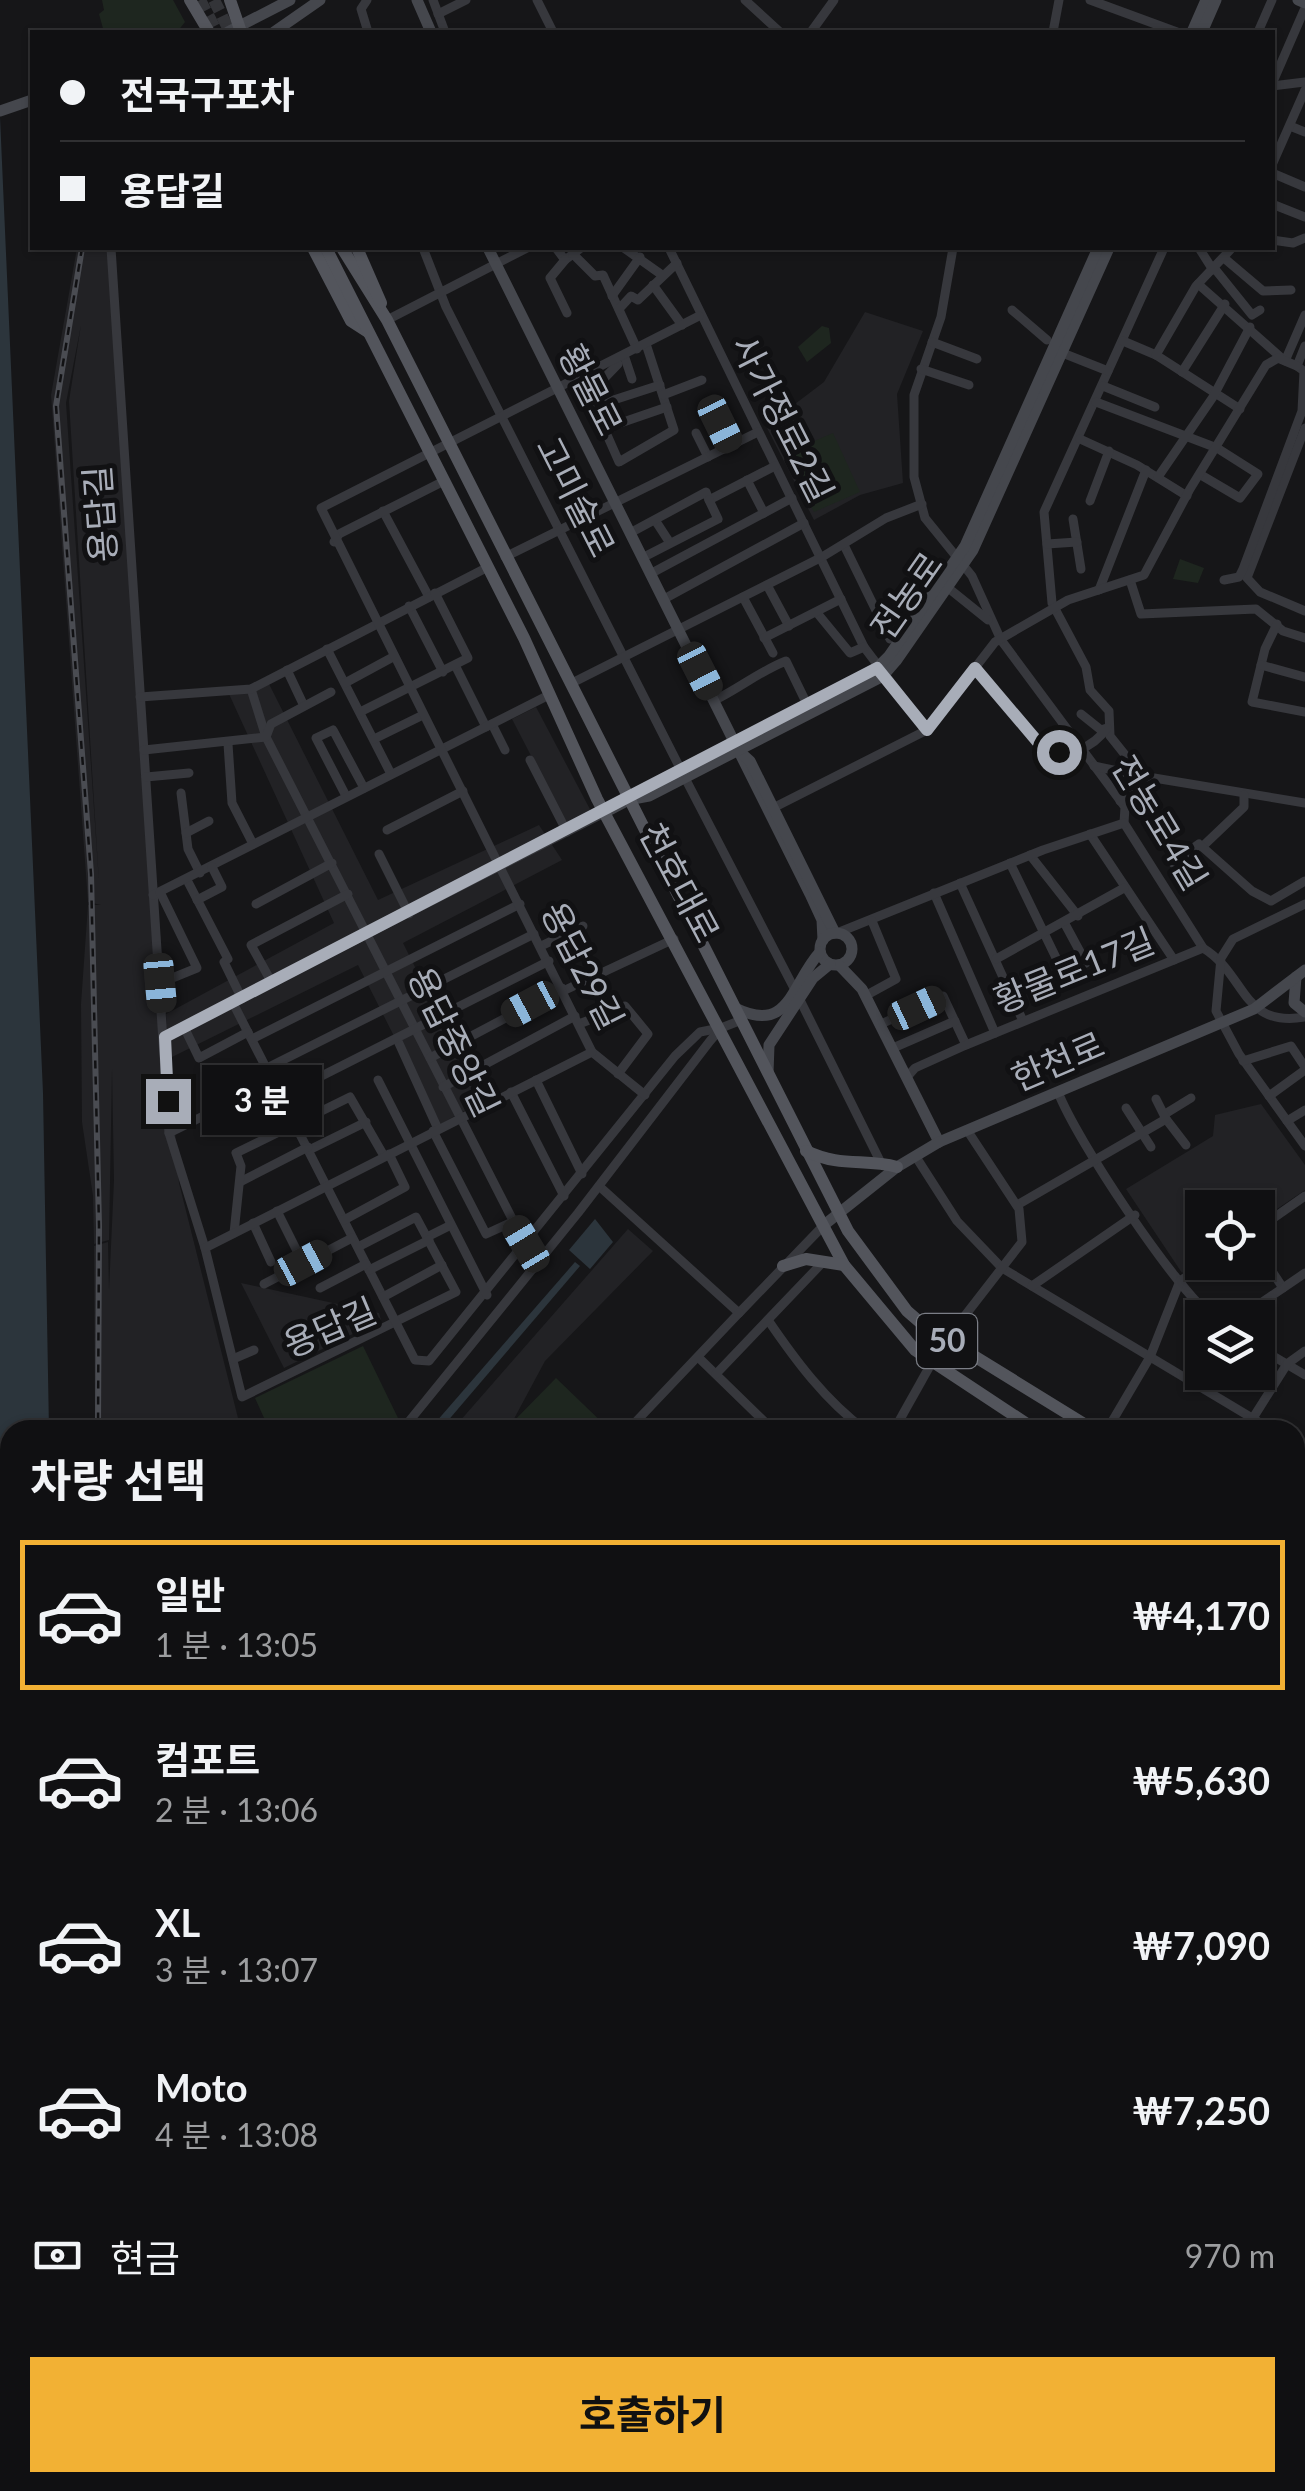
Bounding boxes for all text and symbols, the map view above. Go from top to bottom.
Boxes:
text: 전국구포차 [120,71,295,117]
text: 용답길 [120,167,225,213]
street label: 사가정로2길 [724,328,844,508]
street label: 황물로 [551,337,632,442]
car [693,390,747,458]
street label: 고미술로 [529,429,625,563]
street label: 용답길 [75,464,123,564]
street label: 전농로 [860,543,950,646]
car [673,637,727,705]
route start [1037,730,1082,775]
street label: 전농로4길 [1104,747,1217,897]
street label: 천호대로 [632,815,730,949]
street label: 용답29길 [534,894,634,1036]
street label: 황물로17길 [987,918,1160,1020]
car [142,952,178,1014]
street label: 용답중앙길 [401,960,509,1123]
car [496,977,564,1031]
car [883,982,951,1034]
street label: 한천로 [1005,1022,1110,1098]
callout: 3 분 [203,1066,323,1136]
route end [146,1079,191,1124]
text: 3 분 [234,1080,290,1119]
map controls [1185,1190,1275,1390]
button: locate [1185,1190,1275,1280]
car [498,1211,554,1277]
car [269,1236,337,1290]
street label: 용답길 [277,1288,382,1364]
button: layers [1185,1300,1275,1390]
road number: 50 [917,1314,977,1368]
text: 차량 선택 [30,1453,207,1507]
icon: car [35,1570,125,1660]
text: 일반 [155,1571,225,1617]
text: ₩4,170 [1132,1592,1270,1638]
text: 1 분 · 13:05 [155,1625,318,1664]
icon: car [35,1735,125,1825]
text: 컴포트 [155,1736,260,1782]
text: ₩5,630 [1132,1757,1270,1803]
text: 2 분 · 13:06 [155,1790,318,1829]
text: XL [155,1899,200,1945]
icon: car [35,1900,125,1990]
text: ₩7,090 [1132,1922,1270,1968]
text: 3 분 · 13:07 [155,1950,318,1989]
text: Moto [155,2064,248,2110]
icon: car [35,2065,125,2155]
text: ₩7,250 [1132,2087,1270,2133]
text: 4 분 · 13:08 [155,2115,318,2154]
icon: cash [30,2228,85,2283]
text: 현금 [110,2234,180,2280]
text: 970 m [1185,2236,1275,2275]
button: 호출하기 [30,2357,1275,2472]

